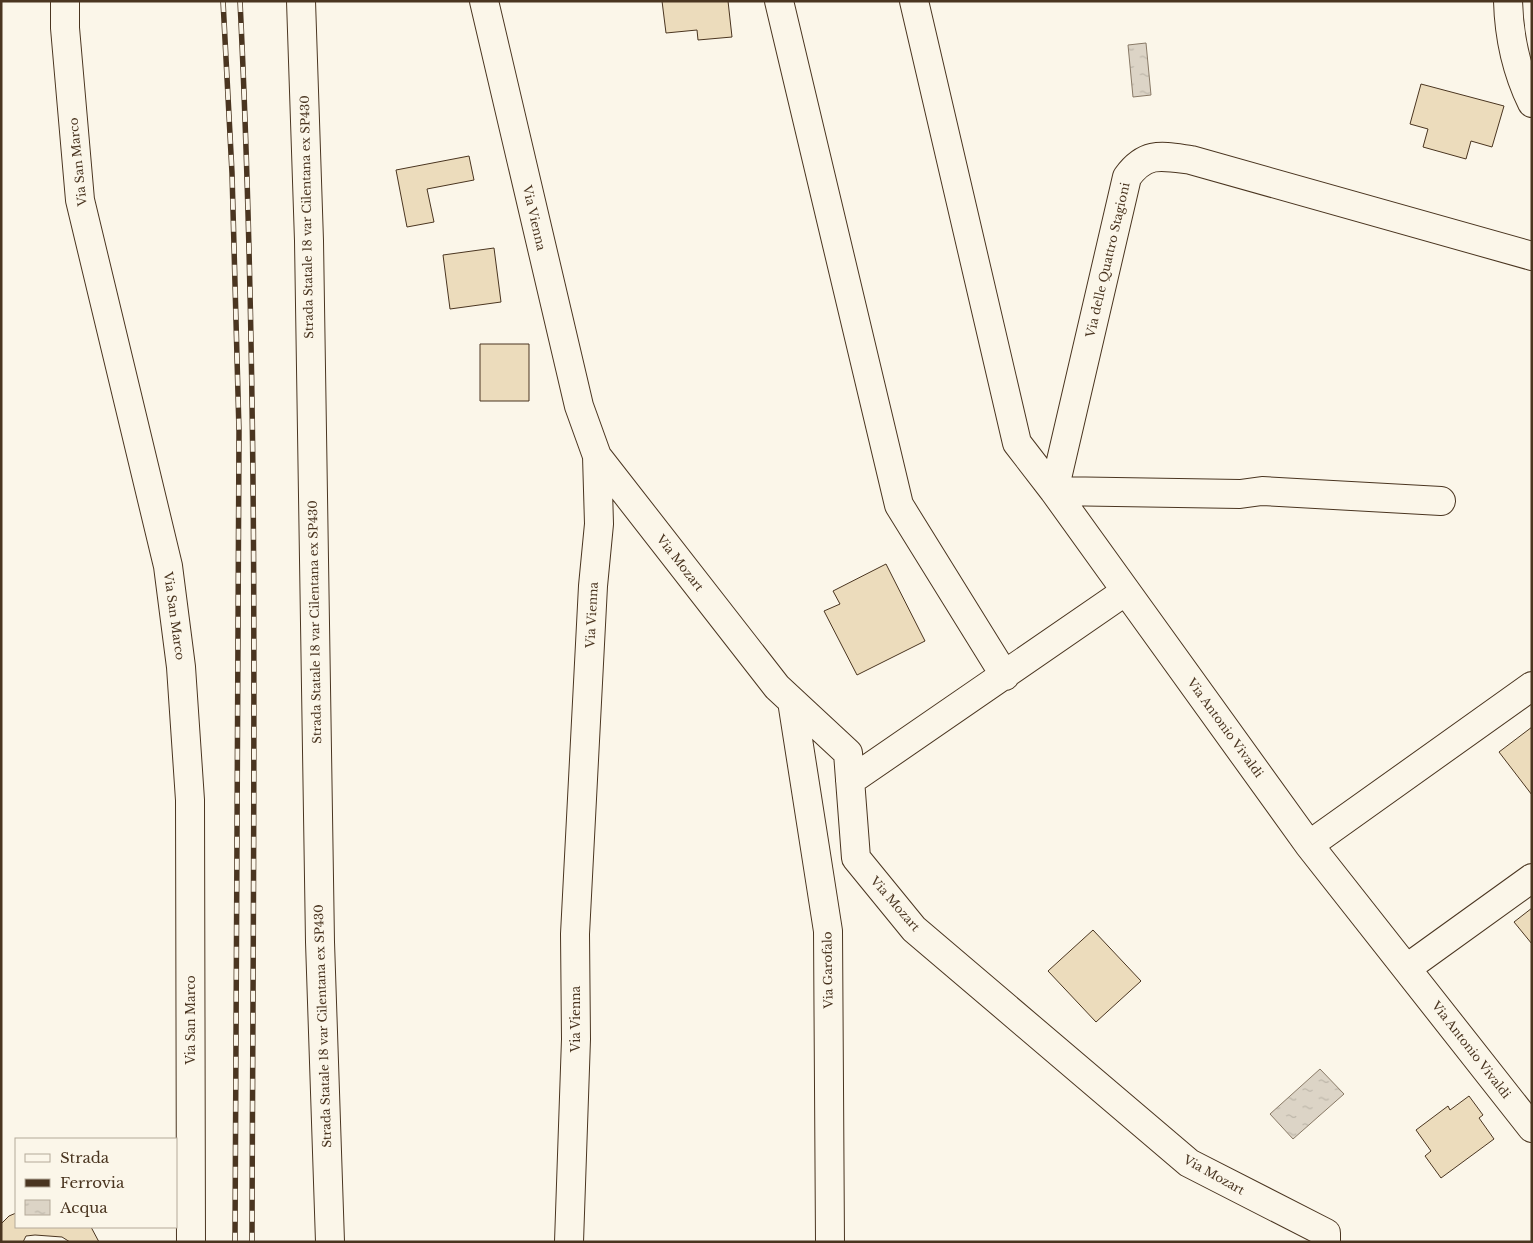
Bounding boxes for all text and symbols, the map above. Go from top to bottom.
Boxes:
street label: Strada Statale 18 var Cilentana ex SP430 [297,95,316,339]
street label: Via San Marco [65,117,90,208]
street label: Via delle Quattro Stagioni [1082,181,1133,340]
street label: Via Vienna [519,183,549,252]
street label: Strada Statale 18 var Cilentana ex SP430 [305,500,324,744]
street label: Via Mozart [653,531,707,594]
street label: Via San Marco [161,570,188,661]
street label: Via Vienna [582,581,601,649]
street label: Via Antonio Vivaldi [1184,674,1267,780]
street label: Via Mozart [867,873,923,934]
street label: Strada Statale 18 var Cilentana ex SP430 [311,904,334,1148]
street label: Via Garofalo [819,931,836,1010]
street label: Via San Marco [183,975,198,1066]
street label: Via Vienna [568,985,583,1053]
street label: Via Antonio Vivaldi [1428,997,1514,1101]
legend [15,1138,178,1228]
text: Strada [60,1148,110,1167]
street label: Via Mozart [1180,1151,1248,1198]
text: Ferrovia [60,1173,125,1192]
text: Acqua [59,1198,108,1217]

